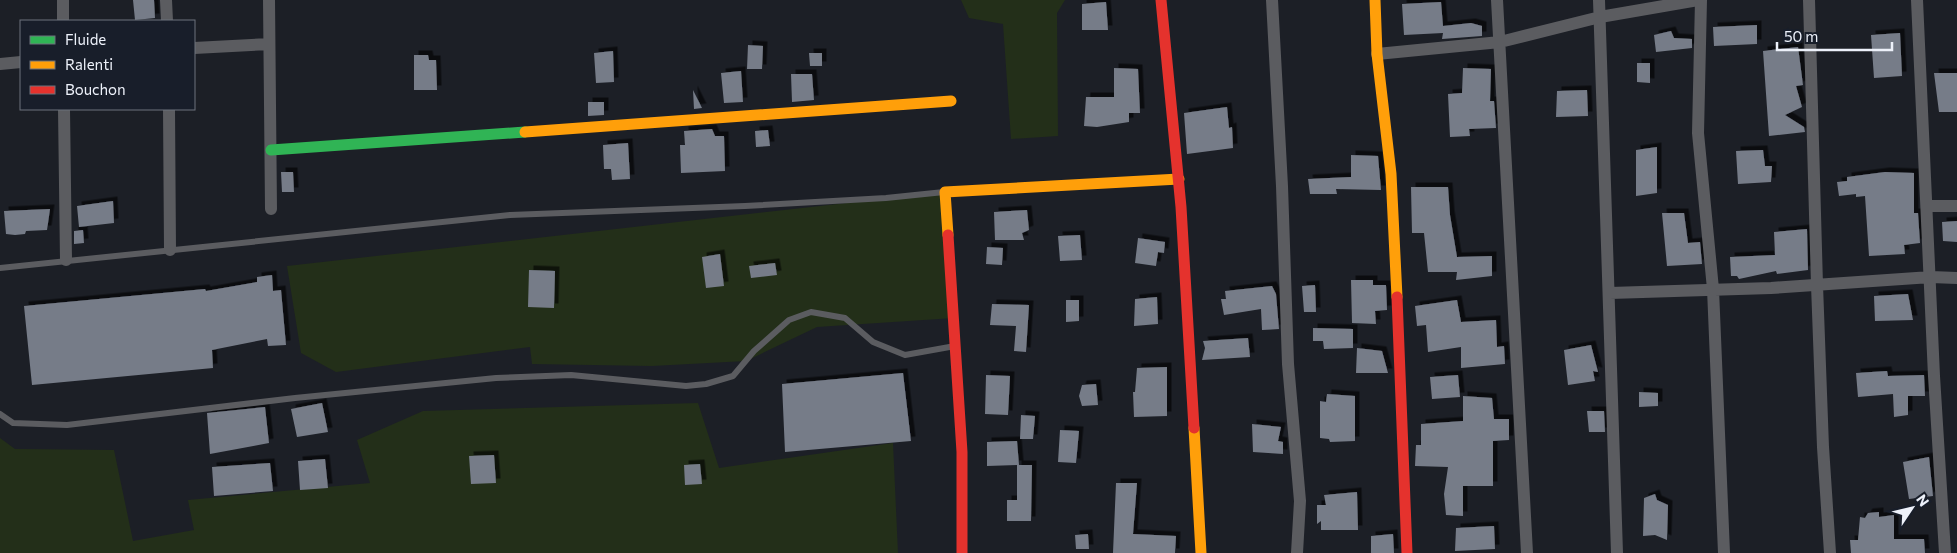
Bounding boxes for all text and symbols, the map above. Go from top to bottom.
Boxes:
legend [20,20,195,110]
scale bar [1777,20,1892,52]
text: 50 m [1784,27,1818,45]
text: Fluide [65,30,106,48]
text: Ralenti [65,55,113,73]
text: Bouchon [65,80,126,98]
north arrow [1887,483,1937,533]
text: N [1913,491,1933,509]

